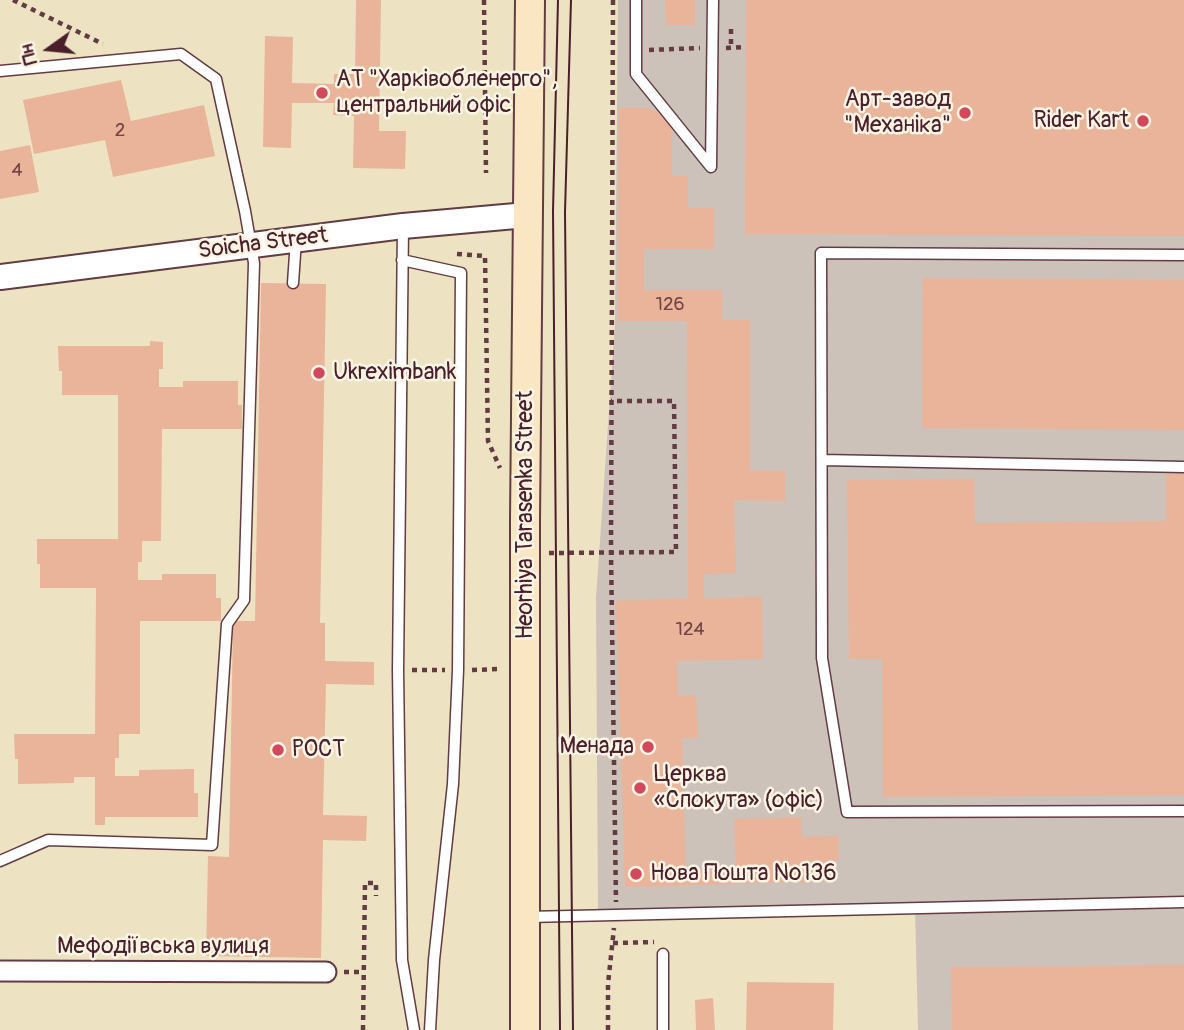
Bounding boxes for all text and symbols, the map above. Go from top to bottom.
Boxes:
north arrow [14,14,84,84]
text: Пн [14,41,43,68]
place label: АТ "Харківобленерго", центральний офіс [336,66,557,120]
marker: АТ "Харківобленерго", центральний офіс [314,85,330,101]
place label: Арт-завод "Механіка" [844,86,951,140]
marker: Арт-завод "Механіка" [957,105,973,121]
place label: Rider Kart [1034,107,1129,135]
marker: Rider Kart [1135,113,1151,129]
house number: 2 [115,120,125,142]
house number: 4 [11,160,23,182]
street label: Soicha Street [197,222,329,266]
house number: 126 [655,294,685,316]
place label: Ukreximbank [333,359,456,387]
marker: Ukreximbank [311,365,327,381]
street label: Heorhiya Tarasenka Street [512,391,540,639]
house number: 124 [675,619,705,641]
place label: Менада [559,733,634,761]
place label: РОСТ [292,736,345,764]
marker: Менада [640,739,656,755]
marker: РОСТ [270,742,286,758]
place label: Церква «Спокута» (офіс) [654,761,824,815]
marker: Церква «Спокута» (офіс) [632,780,648,796]
place label: Нова Пошта №136 [650,860,837,888]
marker: Нова Пошта №136 [628,866,644,882]
street label: Мефодіївська вулиця [57,933,269,961]

